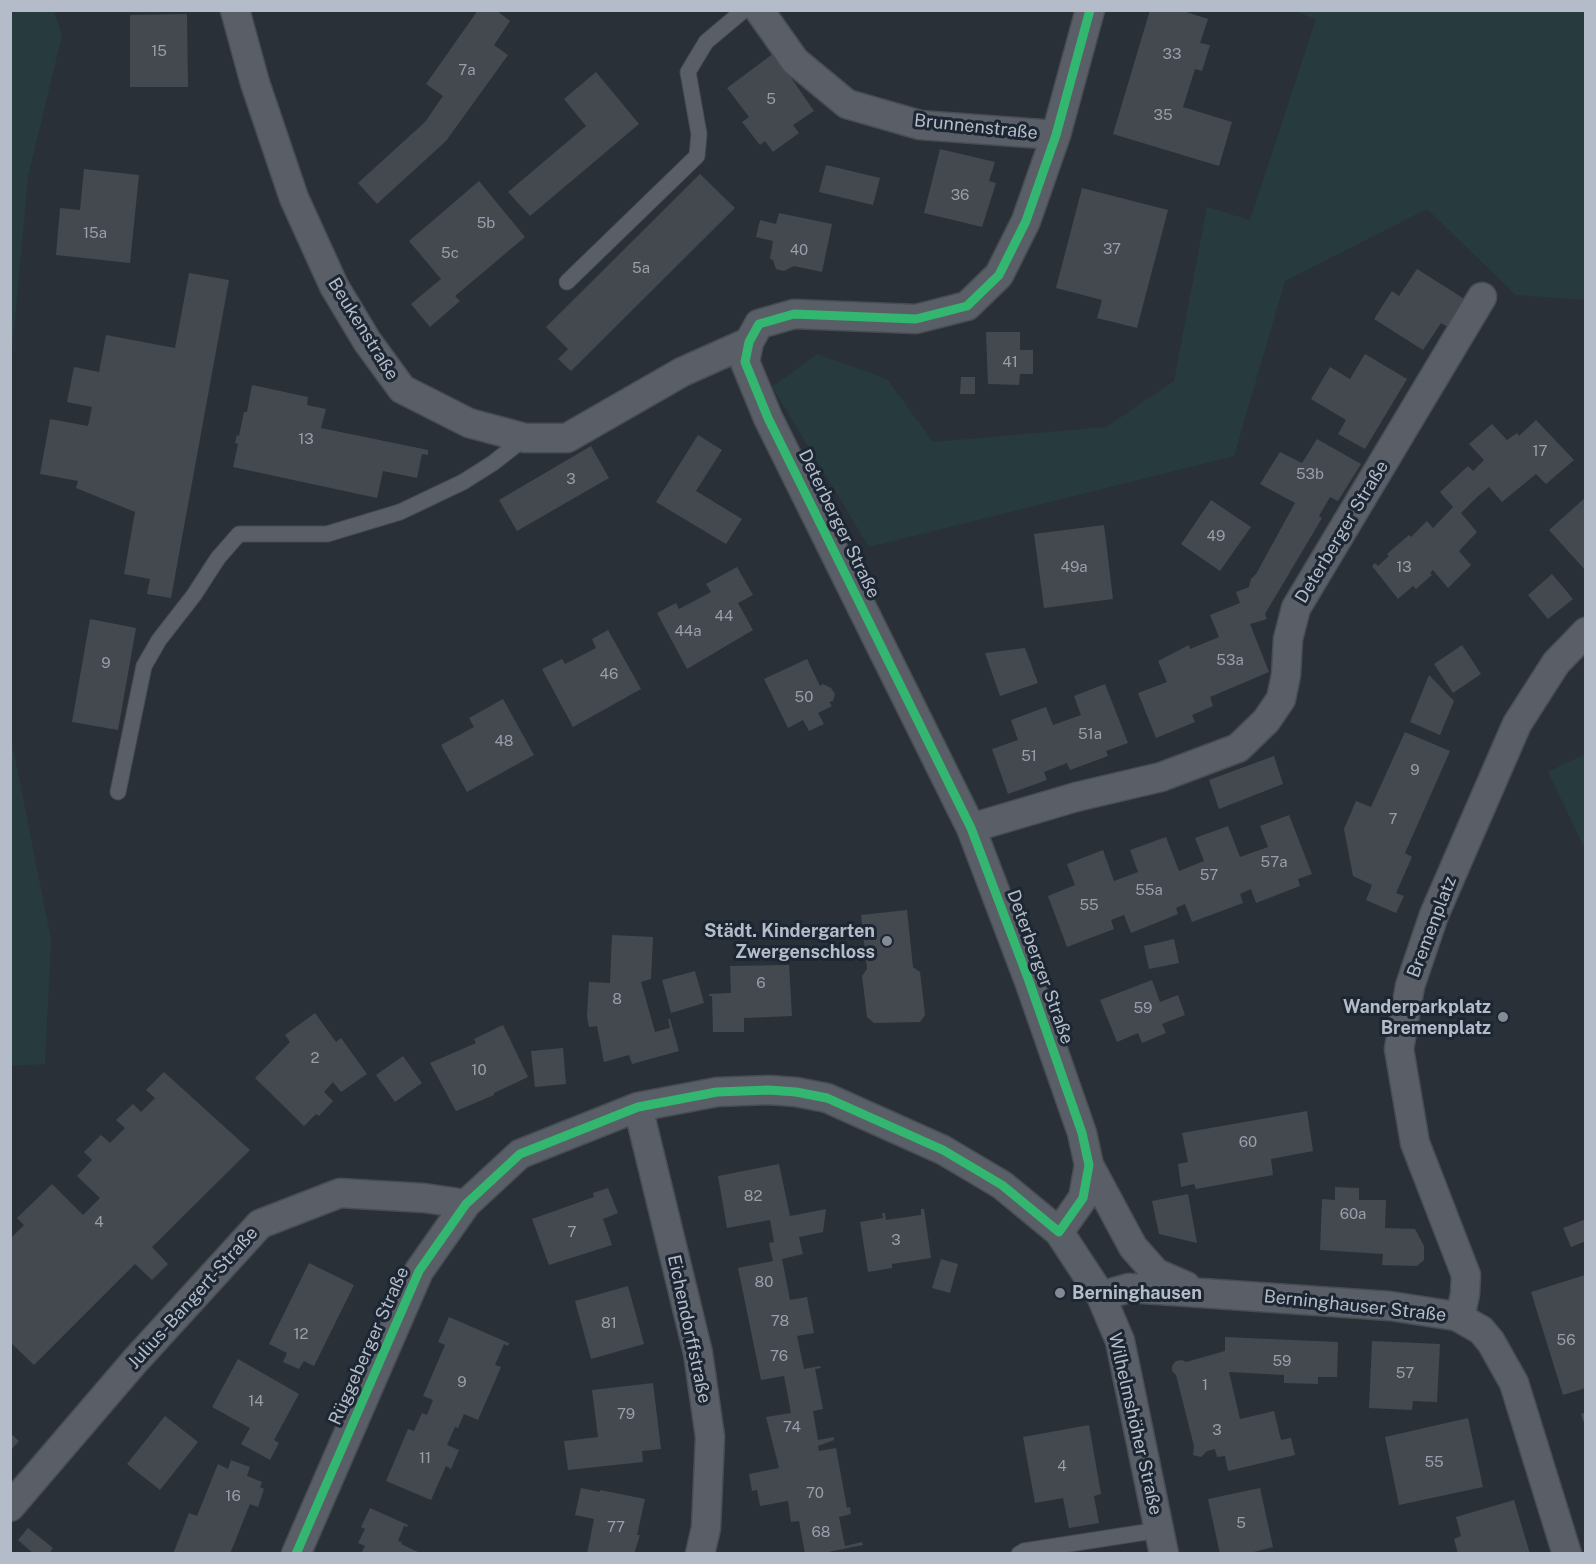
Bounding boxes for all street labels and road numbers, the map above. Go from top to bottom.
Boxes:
street label: Brunnenstraße [913,110,1039,144]
street label: Beukenstraße [323,274,403,384]
street label: Deterberger Straße [794,446,884,602]
street label: Deterberger Straße [1291,457,1393,607]
street label: Bremenplatz [1403,873,1461,981]
street label: Deterberger Straße [1002,887,1078,1047]
street label: Julius-Bangert-Straße [123,1222,263,1374]
street label: Eichendorffstraße [663,1253,715,1405]
street label: Rüggeberger Straße [324,1264,414,1428]
street label: Berninghauser Straße [1263,1286,1447,1326]
street label: Wilhelmshöher Straße [1104,1331,1166,1517]

